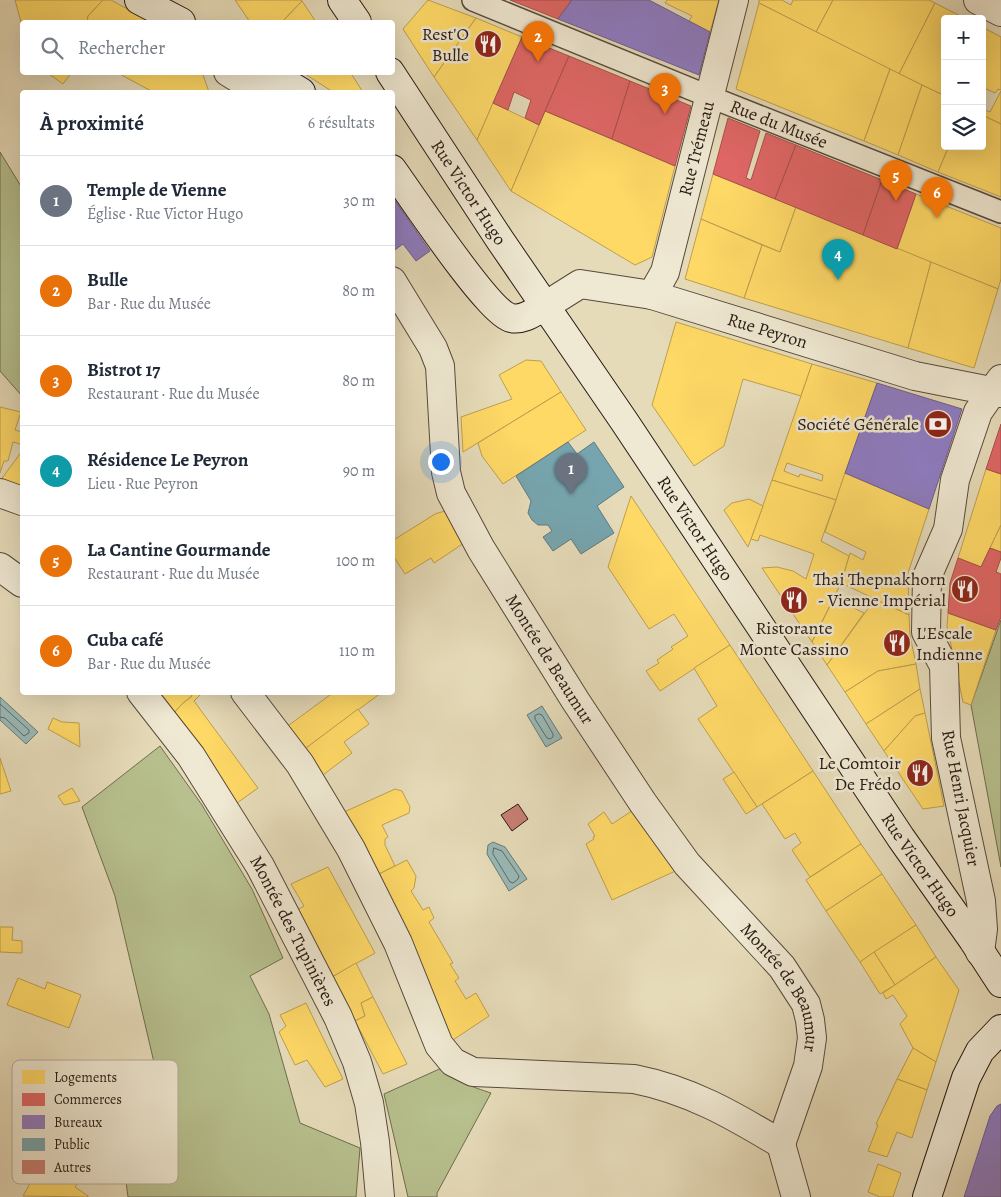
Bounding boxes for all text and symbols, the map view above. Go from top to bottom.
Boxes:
map controls [941,15,986,150]
button: + [941,15,986,60]
search box [20,20,395,75]
pin: 2 [522,21,554,62]
place label: Rest'O Bulle [422,22,469,67]
restaurant icon: Rest'O Bulle [473,29,503,59]
icon: search [38,34,66,62]
text: Rechercher [78,35,165,61]
button: − [941,60,986,105]
pin: 3 [649,73,681,114]
street label: Rue du Musée [727,94,831,154]
street label: Rue Trémeau [673,98,720,198]
button: layers [941,105,986,150]
text: À proximité [40,109,144,137]
text: 6 résultats [308,112,375,134]
street label: Rue Victor Hugo [426,135,512,250]
pin: 5 [880,160,912,201]
text: Temple de Vienne [87,177,227,203]
pin: 6 [921,177,953,218]
text: 1 [53,190,59,212]
text: 30 m [343,190,375,212]
text: Église · Rue Victor Hugo [87,203,243,225]
pin: 4 [822,239,854,280]
text: Bulle [87,267,128,293]
text: 2 [52,280,60,302]
text: 80 m [342,280,375,302]
text: Bar · Rue du Musée [87,293,211,315]
street label: Rue Peyron [724,307,811,354]
text: Bistrot 17 [87,357,160,383]
text: 3 [53,370,59,392]
text: 80 m [342,370,375,392]
text: Restaurant · Rue du Musée [87,383,260,405]
bank icon: Société Générale [923,409,953,439]
place label: Société Générale [797,412,919,436]
text: Résidence Le Peyron [87,447,249,473]
your location [428,449,454,475]
pin: 1 [555,453,587,494]
text: 4 [52,460,60,482]
text: 90 m [343,460,375,482]
street label: Rue Victor Hugo [652,471,739,586]
text: Lieu · Rue Peyron [87,473,198,495]
text: La Cantine Gourmande [87,537,271,563]
text: 5 [53,550,59,572]
text: 100 m [336,550,375,572]
text: Restaurant · Rue du Musée [87,563,260,585]
place label: Thai Thepnakhorn - Vienne Impérial [813,567,947,612]
restaurant icon: Thai Thepnakhorn - Vienne Impérial [950,574,980,604]
restaurant icon: Ristorante Monte Cassino [779,585,809,615]
street label: Montée de Beaumur [500,590,600,729]
place label: Ristorante Monte Cassino [739,616,849,661]
place label: L'Escale Indienne [916,621,983,666]
text: Cuba café [87,627,163,653]
restaurant icon: L'Escale Indienne [882,628,912,658]
text: 6 [52,640,60,662]
text: 110 m [339,640,375,662]
text: Bar · Rue du Musée [87,653,211,675]
street label: Rue Henri Jacquier [936,728,986,868]
place label: Le Comtoir De Frédo [819,751,901,796]
restaurant icon: Le Comtoir De Frédo [905,758,935,788]
street label: Rue Victor Hugo [876,808,965,922]
street label: Montée des Tupinières [244,851,342,1010]
street label: Montée de Beaumur [735,917,824,1054]
legend [12,1060,178,1184]
text: Logements [54,1068,117,1087]
text: Commerces [54,1090,122,1109]
text: Bureaux [54,1113,103,1132]
text: Public [54,1135,90,1154]
text: Autres [53,1158,91,1177]

